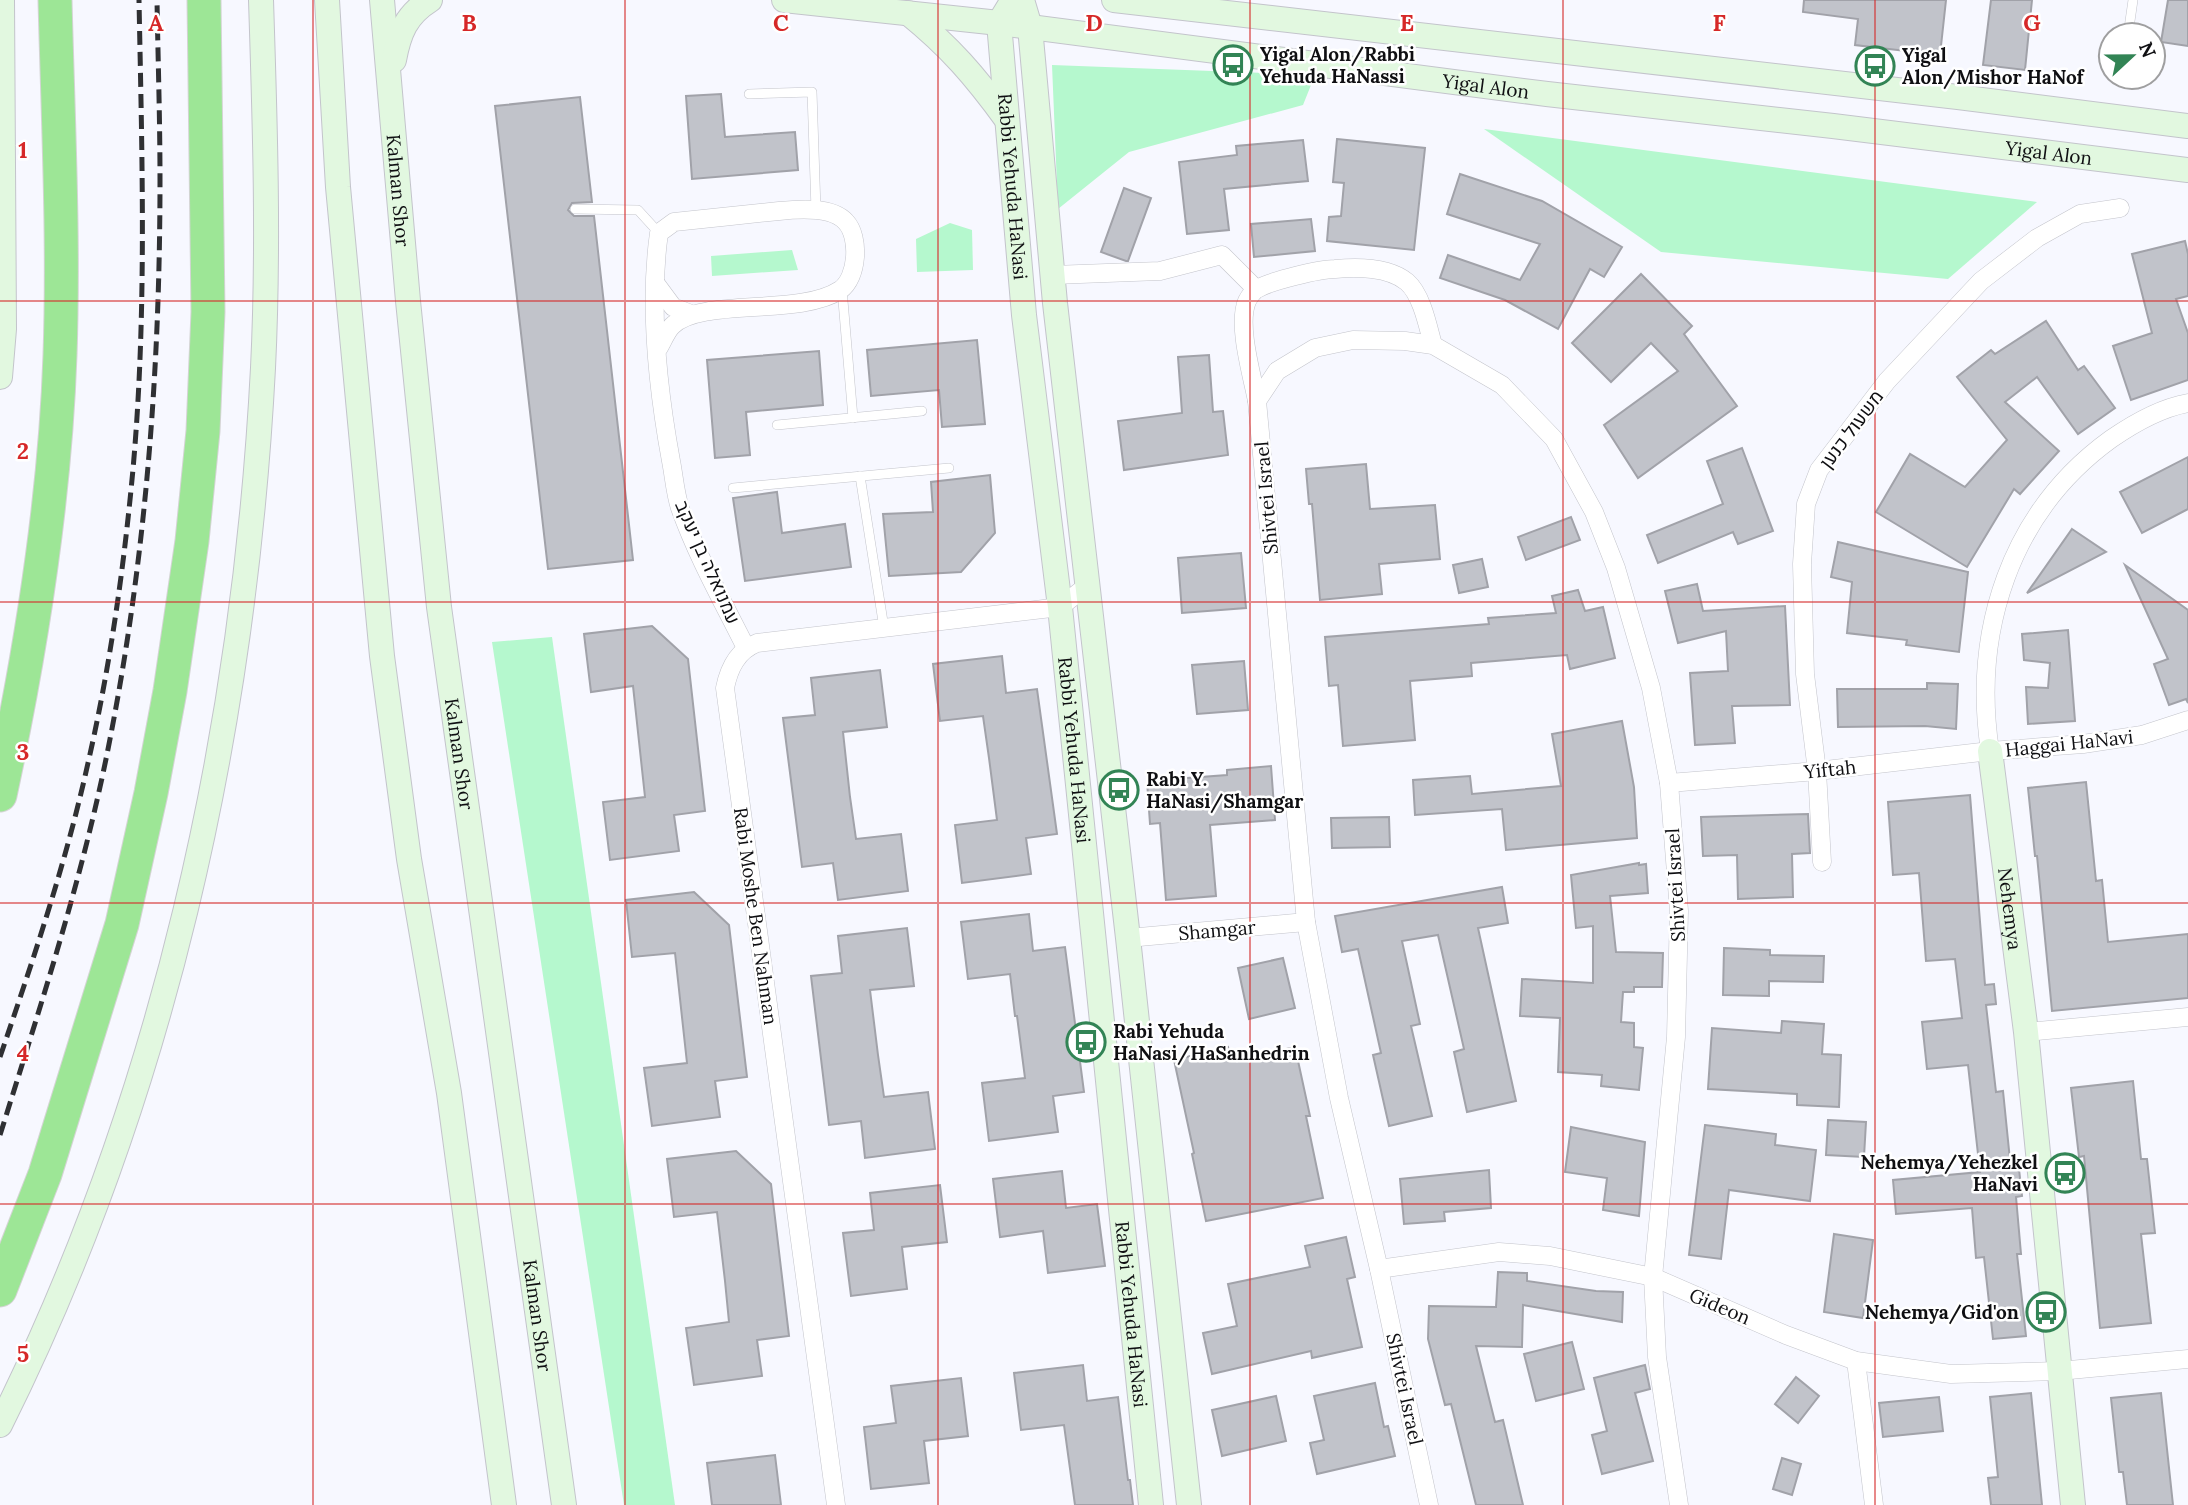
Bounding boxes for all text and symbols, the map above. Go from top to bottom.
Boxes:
text: A [148,8,164,37]
text: B [461,8,477,37]
text: C [773,8,789,37]
text: D [1085,8,1103,37]
text: E [1400,8,1414,37]
text: F [1712,8,1726,37]
text: G [2023,8,2041,37]
north arrow [2097,21,2167,91]
text: N [2134,38,2162,61]
place label: Yigal Alon/Rabbi Yehuda HaNassi [1260,42,1415,88]
place label: Yigal Alon/Mishor HaNof [1902,43,2086,90]
bus stop icon: Yigal Alon/Rabbi Yehuda HaNassi [1212,44,1254,86]
bus stop icon: Yigal Alon/Mishor HaNof [1854,45,1896,87]
street label: Yigal Alon [1440,68,1531,104]
street label: Rabbi Yehuda HaNasi [993,92,1033,281]
street label: Kalman Shor [382,133,415,248]
text: 1 [18,135,28,164]
street label: Yigal Alon [2003,135,2094,170]
street label: משעול כנען [1814,385,1888,473]
text: 2 [17,436,29,465]
street label: Shivtei Israel [1249,440,1283,556]
street label: עמנואלה בן יעקב [670,497,746,627]
street label: Rabbi Yehuda HaNasi [1053,656,1096,844]
street label: Kalman Shor [440,696,479,812]
street label: Haggai HaNavi [2004,724,2134,762]
text: 3 [17,737,29,766]
street label: Yiftah [1802,754,1857,784]
place label: Rabi Y. HaNasi/Shamgar [1146,767,1303,814]
bus stop icon: Rabi Y. HaNasi/Shamgar [1098,769,1140,811]
street label: Rabi Moshe Ben Nahman [729,806,783,1026]
street label: Shivtei Israel [1660,828,1690,942]
street label: Nehemya [1993,866,2027,952]
street label: Shamgar [1177,915,1257,945]
place label: Rabi Yehuda HaNasi/HaSanhedrin [1113,1019,1310,1066]
bus stop icon: Rabi Yehuda HaNasi/HaSanhedrin [1065,1021,1107,1063]
text: 4 [17,1038,29,1067]
place label: Nehemya/Yehezkel HaNavi [1861,1150,2038,1196]
bus stop icon: Nehemya/Yehezkel HaNavi [2044,1152,2086,1194]
street label: Rabbi Yehuda HaNasi [1110,1220,1153,1409]
street label: Kalman Shor [518,1258,557,1374]
street label: Gideon [1686,1282,1754,1330]
bus stop icon: Nehemya/Gid'on [2025,1291,2067,1333]
place label: Nehemya/Gid'on [1865,1300,2019,1325]
street label: Shivtei Israel [1381,1331,1429,1447]
text: 5 [17,1339,29,1368]

